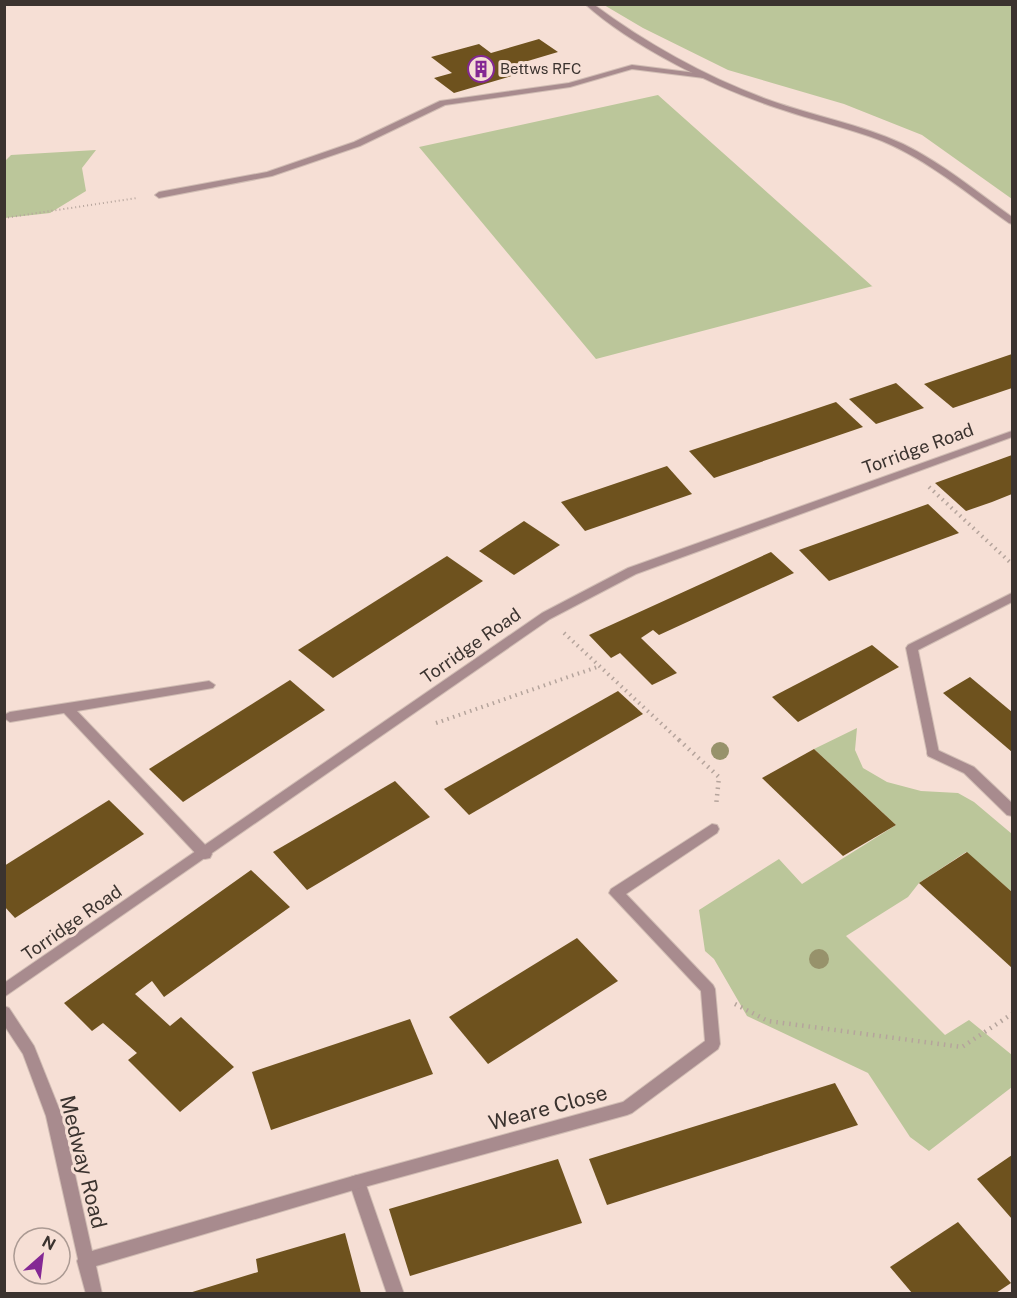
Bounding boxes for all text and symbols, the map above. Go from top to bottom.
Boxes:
building icon: Bettws RFC [466,54,496,84]
place label: Bettws RFC [500,60,581,77]
street label: Torridge Road [859,419,976,478]
street label: Torridge Road [417,603,525,688]
street label: Torridge Road [18,880,126,965]
street label: Weare Close [486,1080,610,1135]
street label: Medway Road [55,1093,112,1231]
north arrow [12,1226,72,1286]
text: N [39,1232,59,1255]

